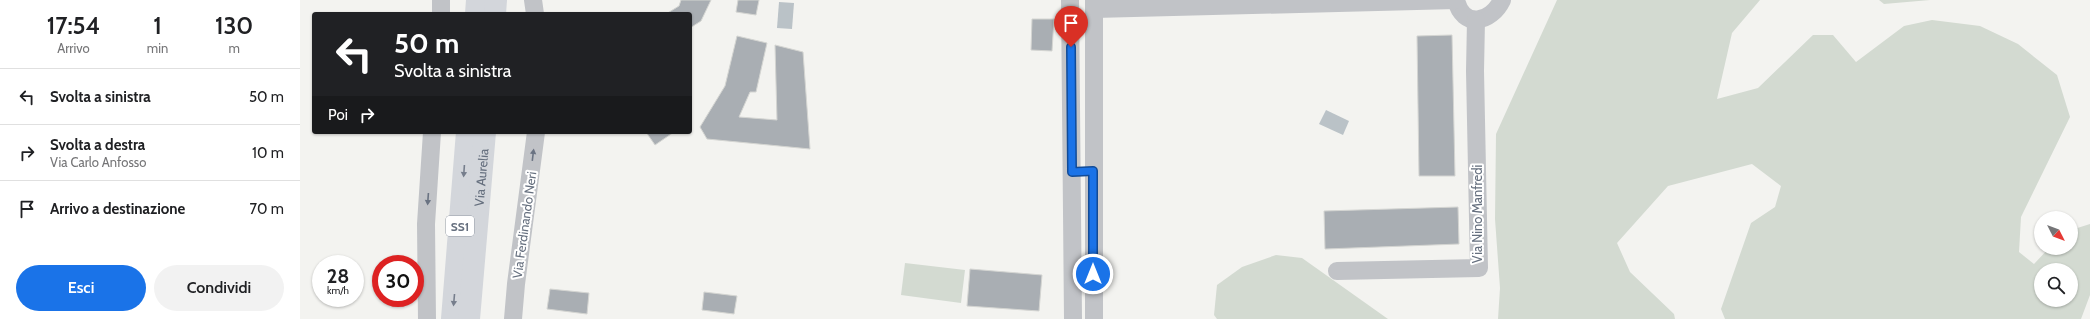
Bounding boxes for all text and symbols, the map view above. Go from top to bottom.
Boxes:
pin [1054,6,1088,47]
text: 17:54 [47,11,100,40]
text: 1 [153,11,162,40]
text: 130 [215,11,253,40]
icon: arrive [1060,12,1082,34]
text: 50 m [394,26,459,60]
icon: left [328,28,380,80]
text: Arrivo [57,40,90,56]
text: min [147,40,168,56]
text: m [228,40,240,56]
text: Svolta a sinistra [394,60,511,82]
icon: left [16,86,38,108]
text: Svolta a sinistra [50,88,151,106]
text: 50 m [249,88,284,106]
icon: right [356,104,378,126]
text: Poi [328,106,348,124]
text: Svolta a destra [50,136,145,154]
icon: right [16,142,38,164]
text: 10 m [252,144,284,162]
street label: Via Aurelia [471,147,492,207]
one-way arrow [530,149,536,161]
text: Via Carlo Anfosso [50,154,146,170]
one-way arrow [461,165,468,177]
street label: Via Nino Manfredi [1469,165,1485,263]
street label: Via Ferdinando Neri [509,171,539,279]
one-way arrow [424,193,431,205]
icon: arrive [16,198,38,220]
text: Arrivo a destinazione [50,200,185,218]
text: 70 m [250,200,284,218]
north arrow [2034,211,2078,255]
map controls [2034,211,2078,307]
road number: SS1 [446,216,474,236]
position arrow [1072,253,1114,295]
speed limit sign: 30 [372,255,424,307]
button: search [2034,263,2078,307]
text: 28 [327,264,349,288]
button: Esci [16,265,146,311]
button: Condividi [154,265,284,311]
text: km/h [327,284,349,297]
one-way arrow [450,294,457,306]

